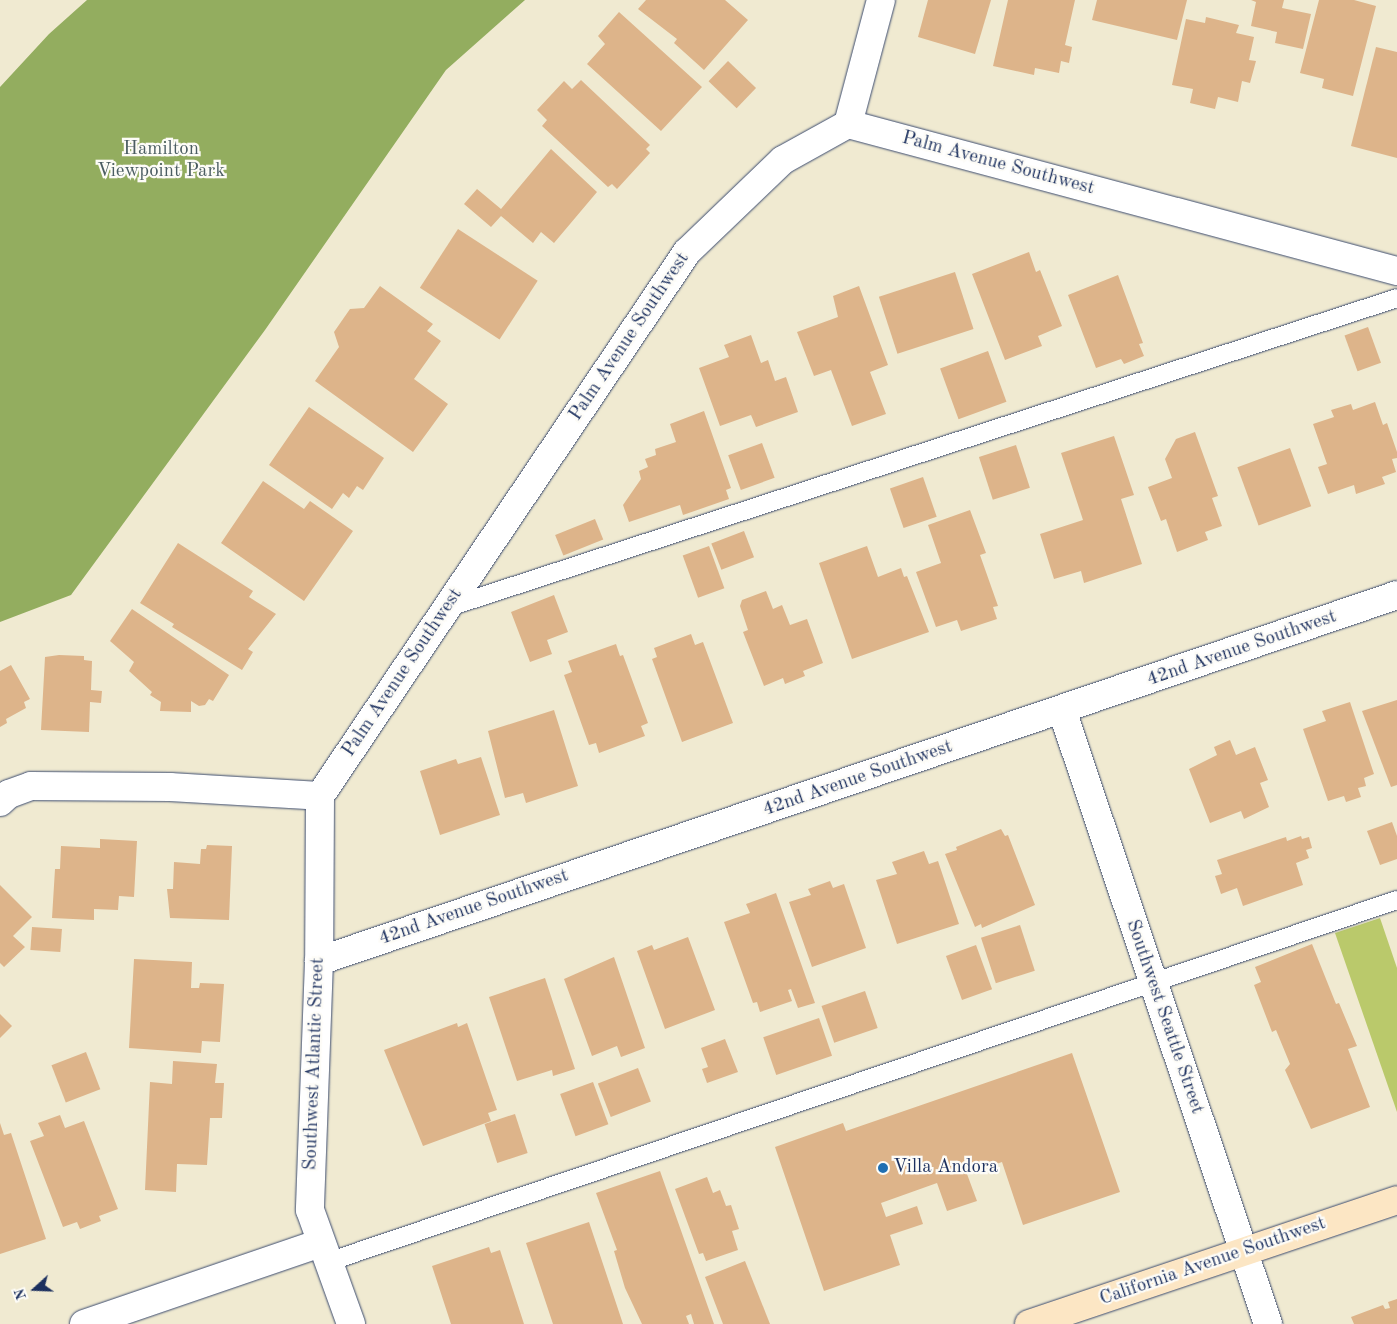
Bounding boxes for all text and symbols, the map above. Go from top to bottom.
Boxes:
street label: Palm Avenue Southwest [899,127,1097,201]
park label: Hamilton Viewpoint Park [97,139,225,183]
street label: Palm Avenue Southwest [565,248,695,426]
street label: Palm Avenue Southwest [338,584,468,762]
street label: 42nd Avenue Southwest [1144,606,1340,692]
street label: 42nd Avenue Southwest [760,736,956,822]
street label: 42nd Avenue Southwest [376,865,572,951]
street label: Southwest Seattle Street [1120,917,1208,1117]
street label: Southwest Atlantic Street [300,957,330,1171]
place label: Villa Andora [893,1157,998,1179]
marker: Villa Andora [877,1162,889,1174]
street label: California Avenue Southwest [1097,1213,1329,1311]
north arrow [10,1264,60,1314]
text: N [12,1287,29,1302]

